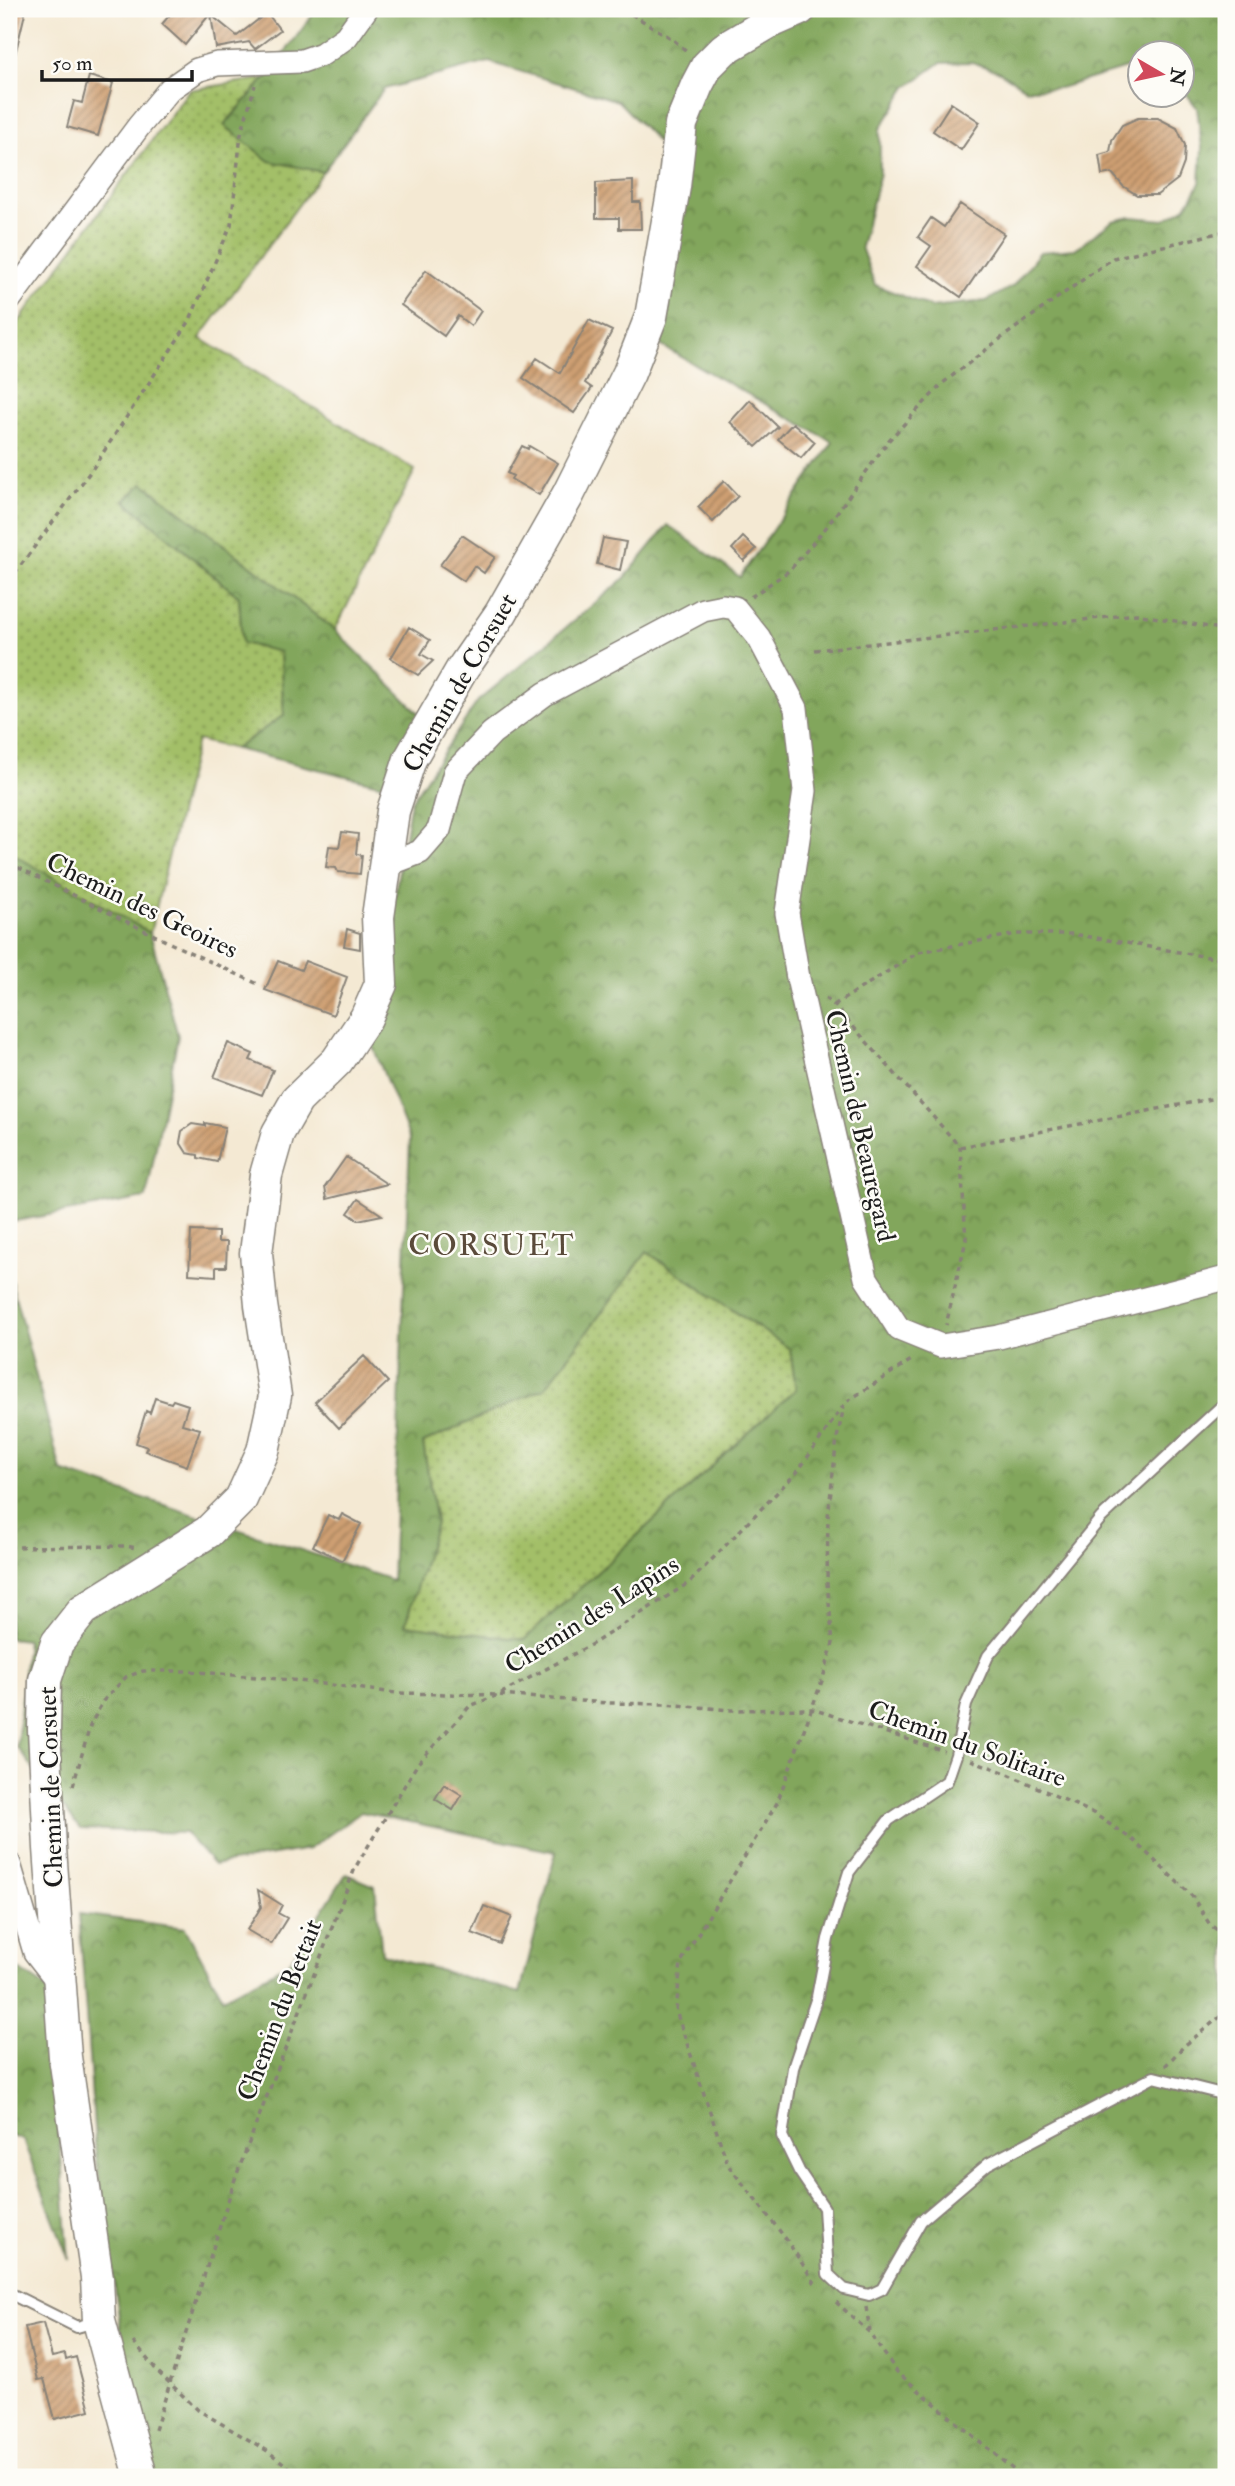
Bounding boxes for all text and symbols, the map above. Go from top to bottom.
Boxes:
scale bar [42,38,192,82]
north arrow [1126,38,1196,108]
text: 50 m [52,50,93,77]
text: N [1163,65,1190,88]
street label: Chemin de Corsuet [396,588,524,778]
street label: Chemin des Geoires [41,846,243,966]
street label: Chemin de Beauregard [818,1007,902,1245]
district label: CORSUET [408,1227,576,1264]
street label: Chemin des Lapins [499,1549,686,1682]
street label: Chemin de Corsuet [31,1686,71,1888]
street label: Chemin du Solitaire [864,1693,1070,1795]
street label: Chemin du Bettait [231,1915,329,2105]

